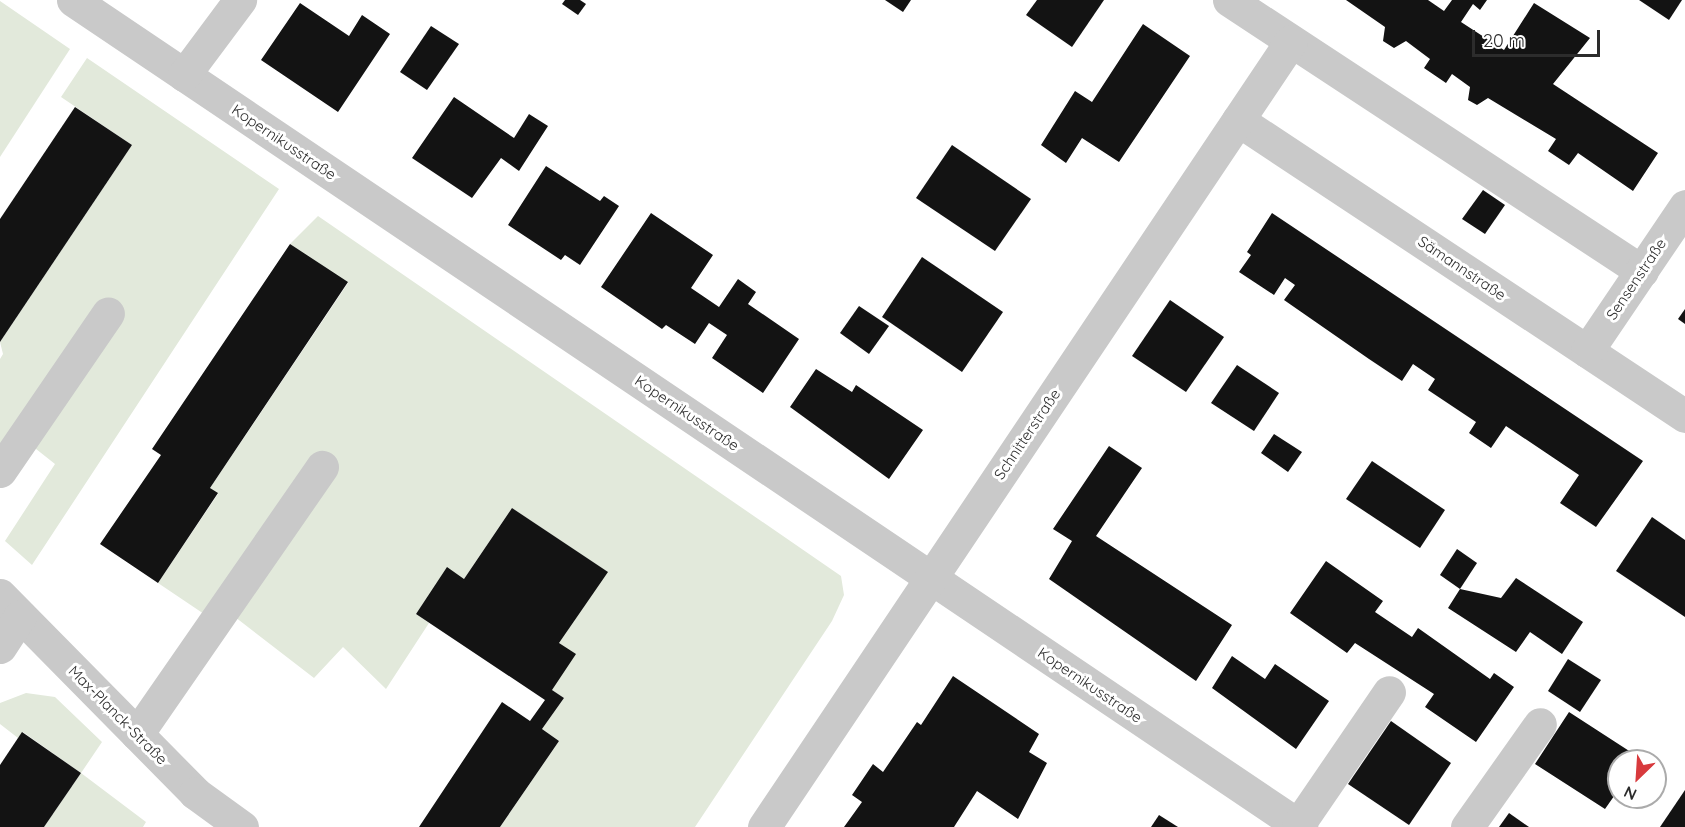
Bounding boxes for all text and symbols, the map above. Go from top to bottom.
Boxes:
scale bar [1475,18,1602,56]
text: 20 m [1483,29,1525,52]
street label: Kopernikusstraße [228,100,340,184]
street label: Sämannstraße [1415,232,1509,304]
street label: Sensenstraße [1602,235,1670,323]
street label: Kopernikusstraße [631,371,743,455]
street label: Schnitterstraße [990,385,1064,483]
street label: Kopernikusstraße [1034,643,1146,727]
street label: Max-Planck-Straße [65,662,171,768]
north arrow [1607,749,1667,809]
text: N [1621,782,1640,805]

